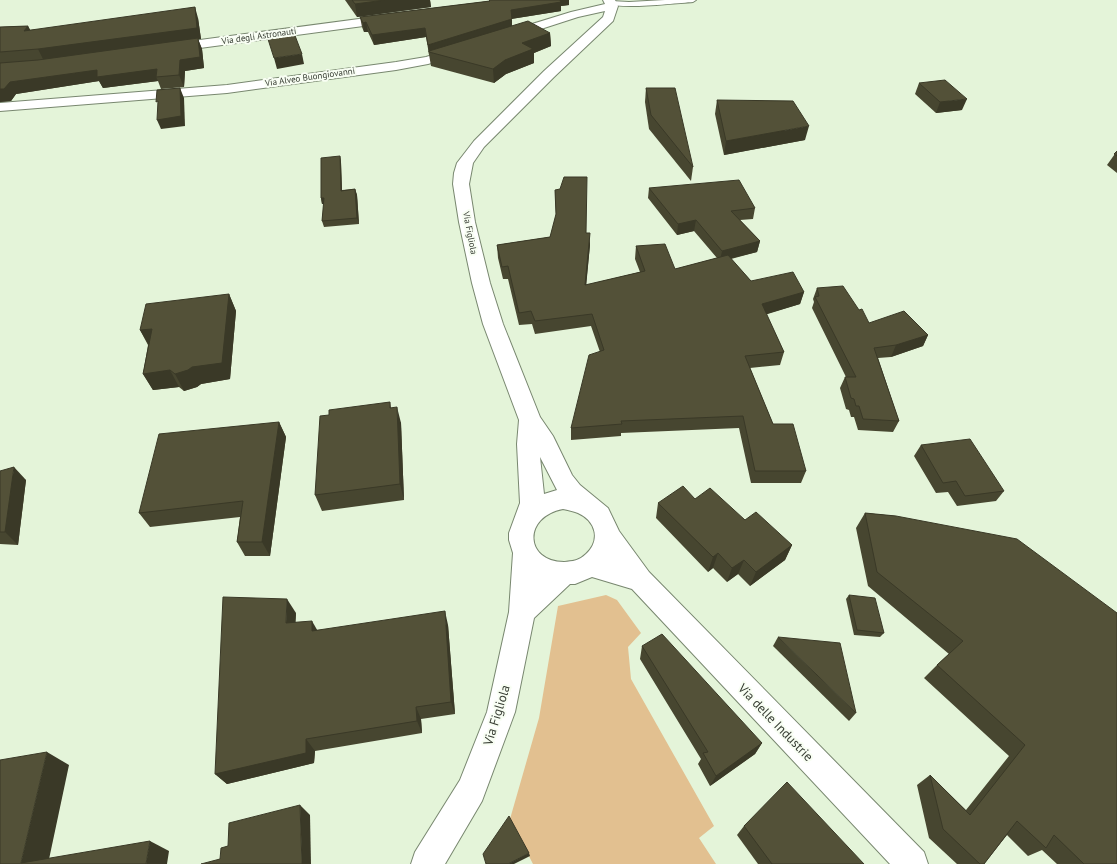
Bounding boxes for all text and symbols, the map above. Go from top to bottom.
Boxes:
street label: Via degli Astronauti [220,25,297,46]
street label: Via Alveo Buongiovanni [263,65,356,88]
street label: Via Figliola [461,210,480,255]
street label: Via delle Industrie [734,679,817,765]
street label: Via Figliola [479,683,514,748]

